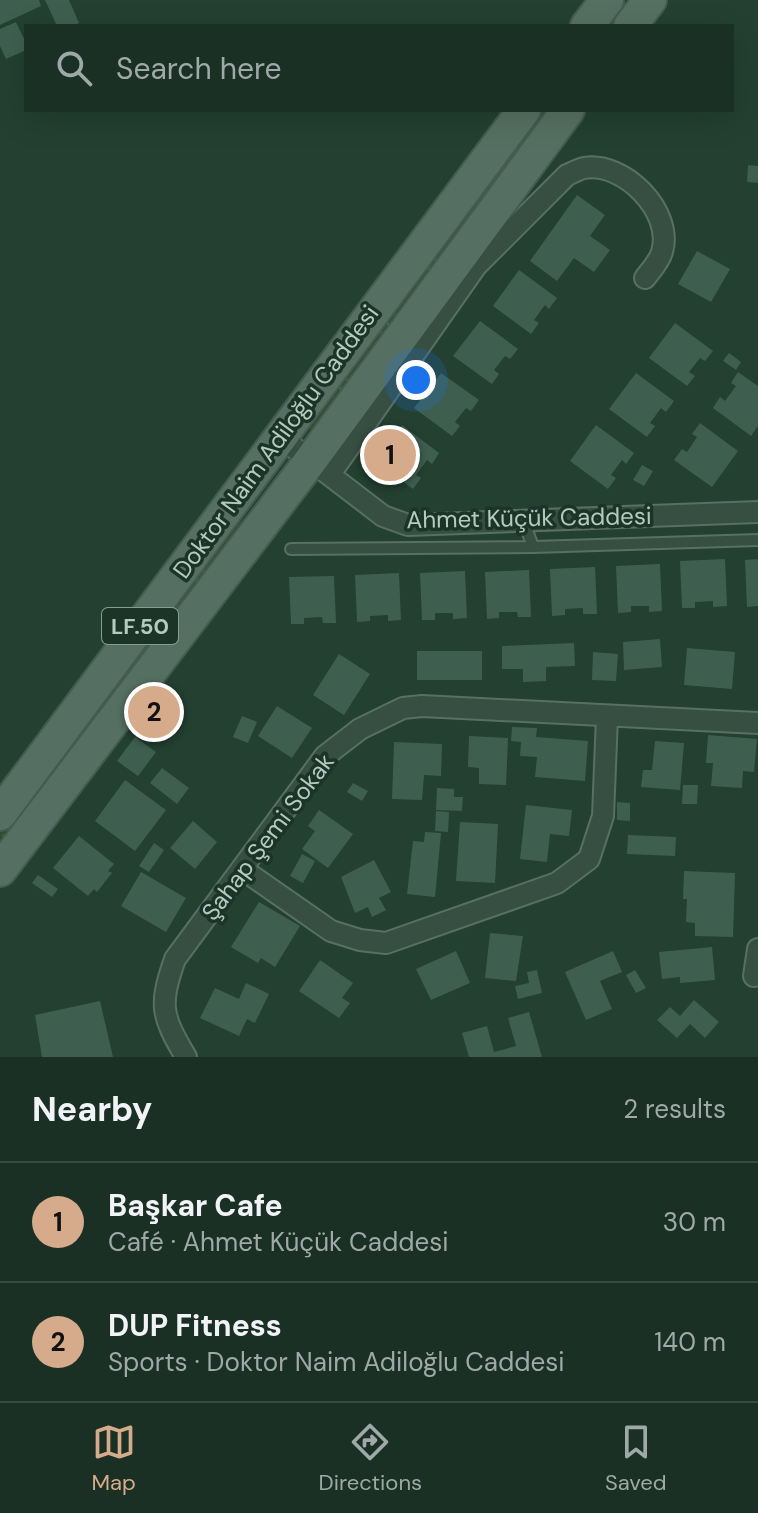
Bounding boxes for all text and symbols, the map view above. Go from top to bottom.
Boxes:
search box [24,24,734,112]
icon: search [52,46,96,90]
text: Search here [116,49,282,88]
street label: Doktor Naim Adiloğlu Caddesi [166,299,385,584]
your location [396,360,436,400]
pin: 1 [364,425,416,485]
street label: Ahmet Küçük Caddesi [406,500,652,535]
road number: LF.50 [102,608,178,644]
pin: 2 [128,682,180,742]
street label: Şahap Şemi Sokak [195,747,341,927]
text: Nearby [32,1087,152,1132]
text: 2 results [623,1092,726,1126]
text: Başkar Cafe [108,1186,283,1225]
text: 1 [53,1205,63,1239]
text: 30 m [663,1205,726,1239]
text: Café · Ahmet Küçük Caddesi [108,1225,449,1259]
text: DUP Fitness [108,1306,282,1345]
text: 2 [50,1325,66,1359]
text: 140 m [654,1325,726,1359]
text: Sports · Doktor Naim Adiloğlu Caddesi [108,1345,565,1379]
tab: Map [91,1420,136,1497]
tab: Directions [319,1420,422,1497]
tab: Saved [605,1420,667,1497]

